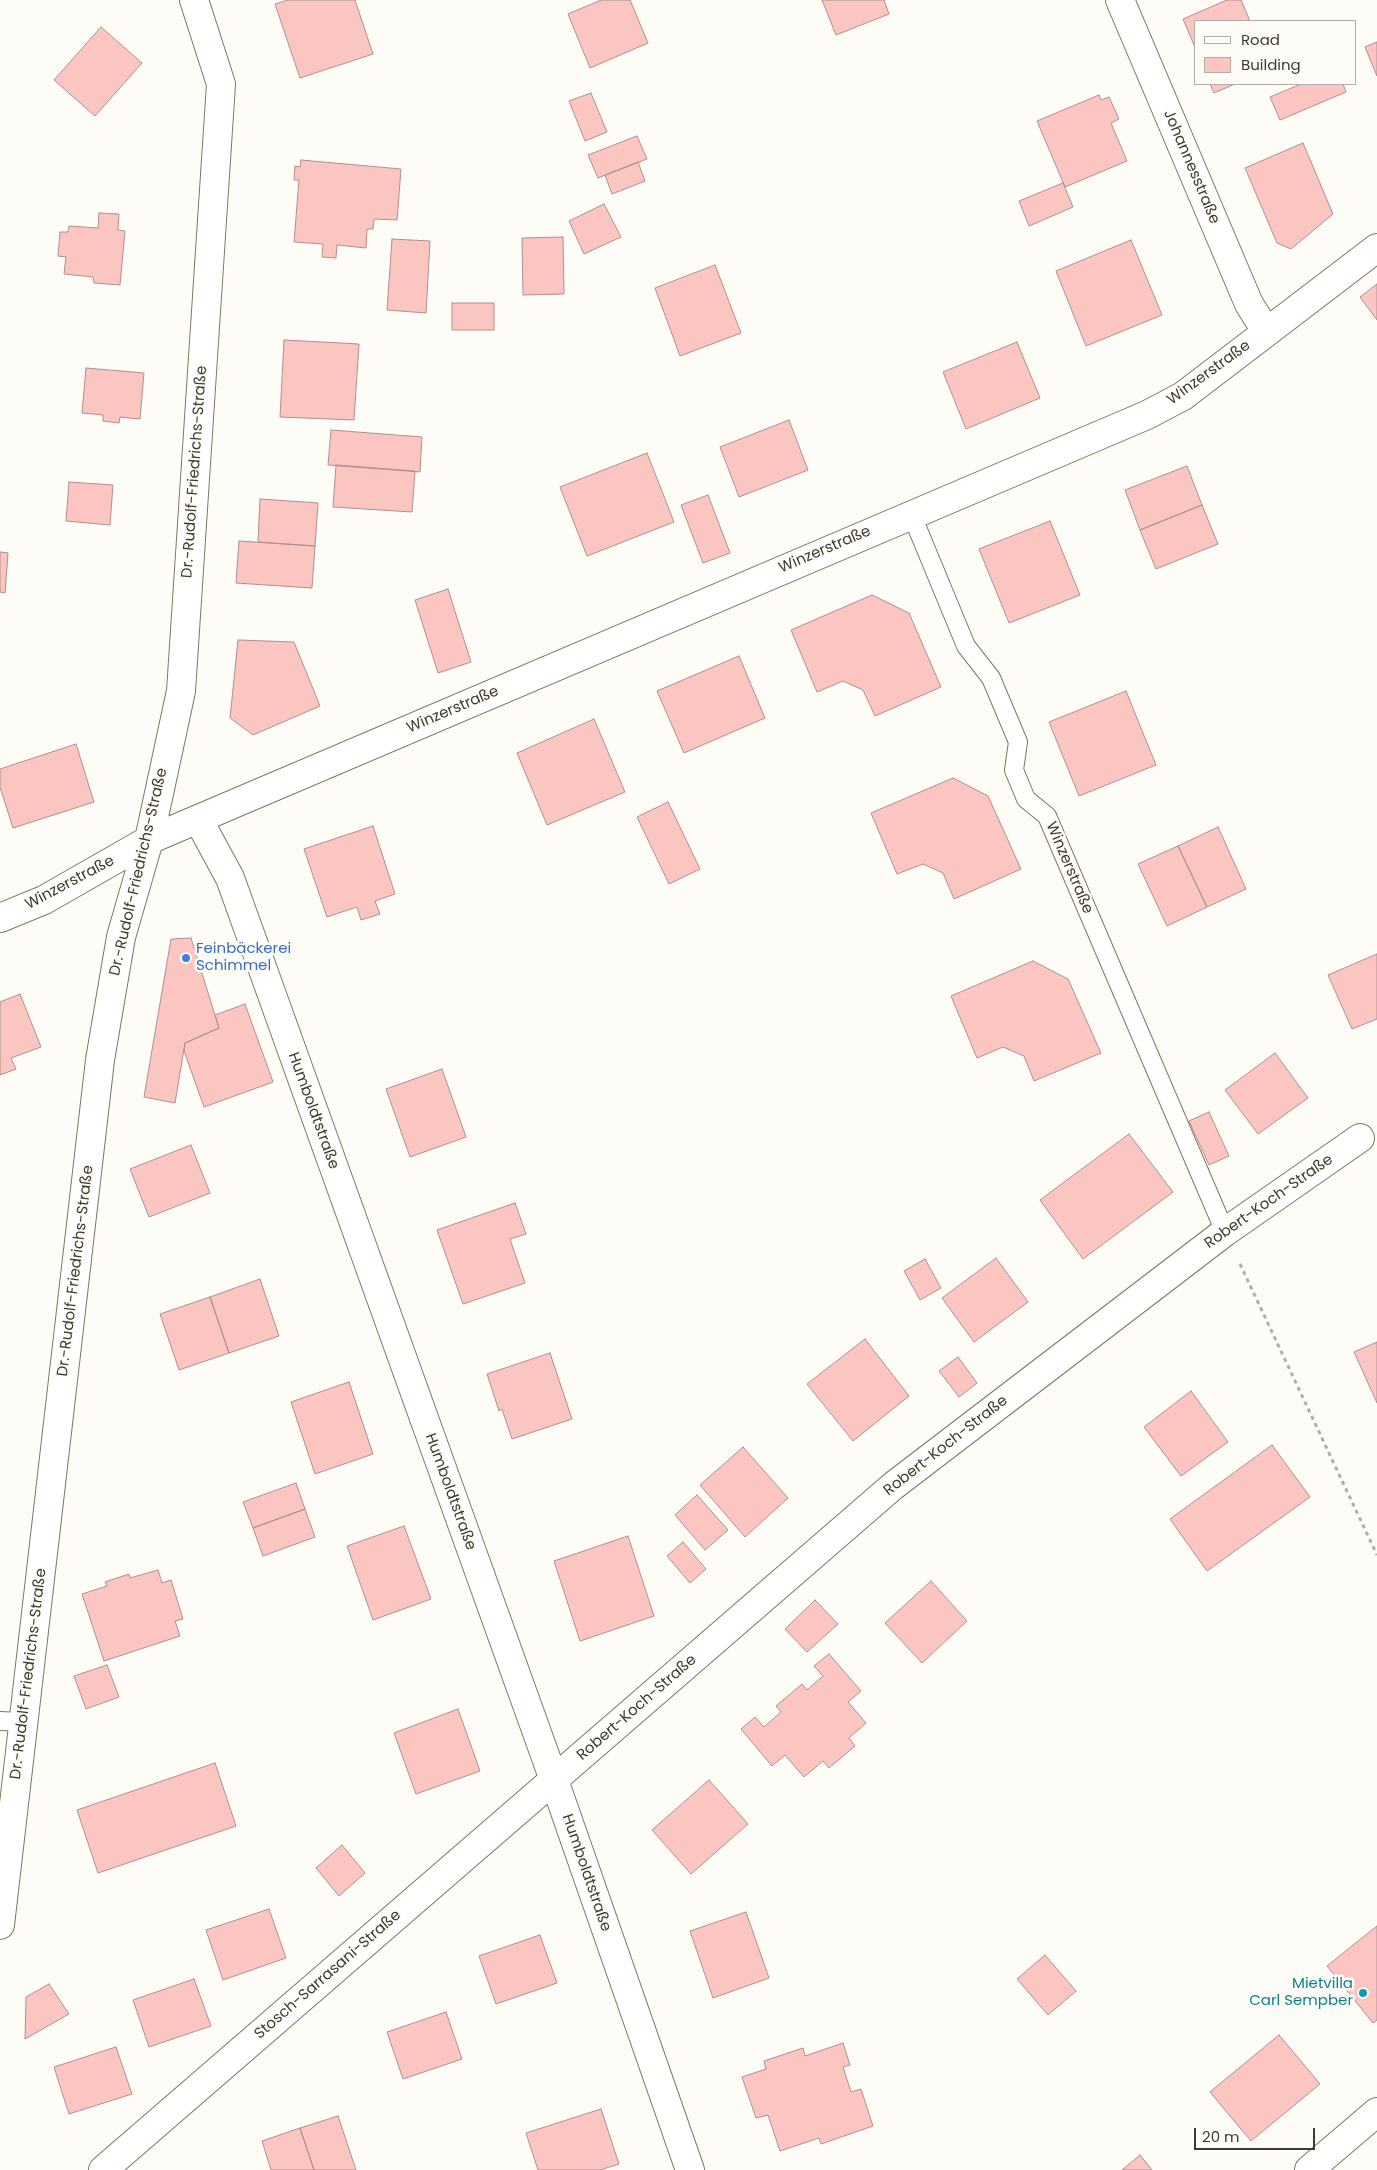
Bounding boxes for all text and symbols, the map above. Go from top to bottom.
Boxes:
legend [1194,20,1357,85]
text: Road [1241,29,1280,50]
text: Building [1241,54,1301,75]
street label: Johannesstraße [1159,107,1223,227]
street label: Winzerstraße [1164,337,1254,409]
street label: Dr.-Rudolf-Friedrichs-Straße [179,365,211,579]
street label: Winzerstraße [776,523,874,577]
street label: Winzerstraße [404,683,502,737]
street label: Dr.-Rudolf-Friedrichs-Straße [106,766,172,978]
street label: Winzerstraße [1042,819,1096,917]
street label: Winzerstraße [22,852,118,914]
place label: Feinbäckerei Schimmel [196,940,291,975]
marker: Feinbäckerei Schimmel [180,952,192,964]
street label: Humboldtstraße [284,1050,342,1172]
street label: Robert-Koch-Straße [1201,1151,1337,1253]
street label: Dr.-Rudolf-Friedrichs-Straße [54,1164,98,1378]
street label: Robert-Koch-Straße [880,1392,1012,1500]
street label: Humboldtstraße [421,1431,479,1553]
street label: Dr.-Rudolf-Friedrichs-Straße [7,1567,51,1781]
street label: Robert-Koch-Straße [574,1651,700,1765]
street label: Humboldtstraße [557,1812,615,1934]
street label: Stosch-Sarrasani-Straße [251,1907,405,2043]
place label: Mietvilla Carl Sempber [1249,1975,1353,2010]
marker: Mietvilla Carl Sempber [1357,1987,1369,1999]
scale bar [1197,2118,1318,2150]
text: 20 m [1202,2126,1240,2147]

